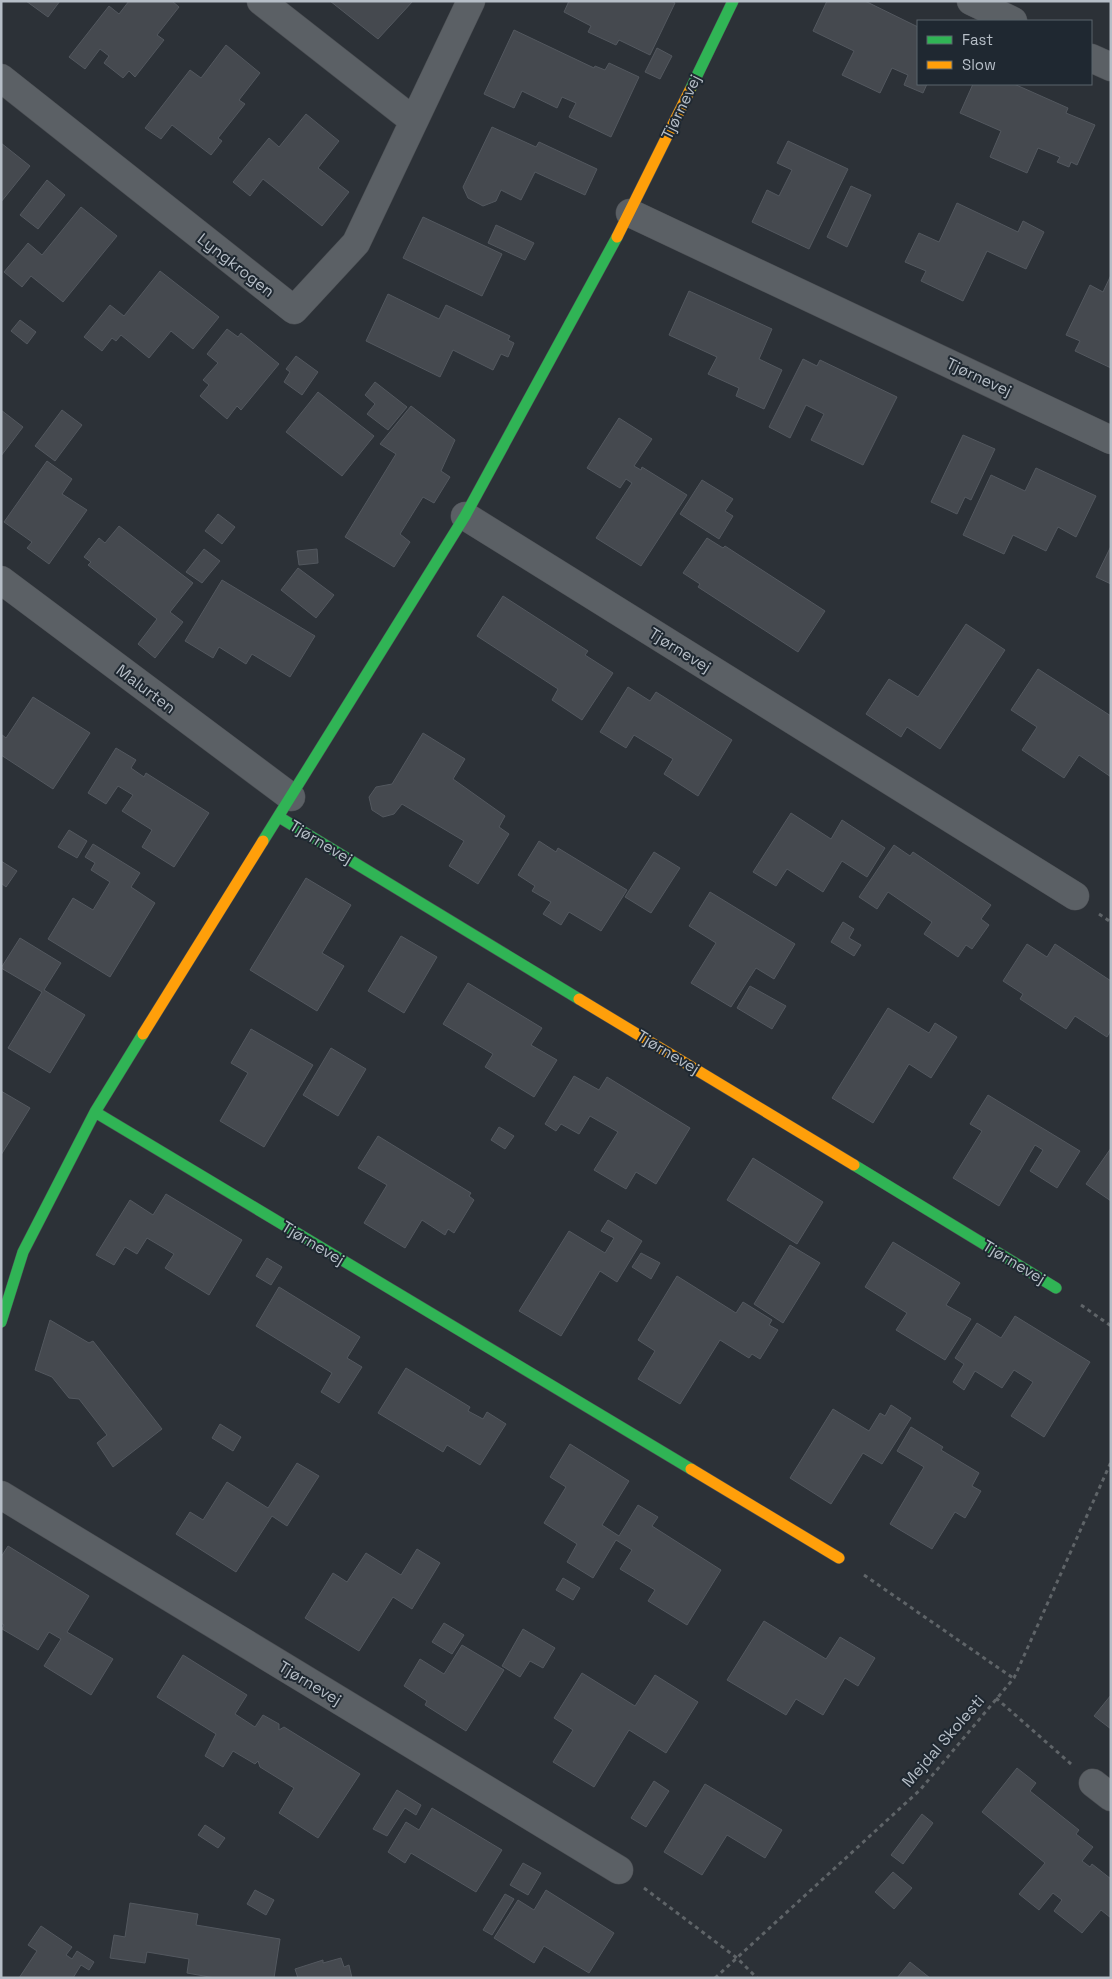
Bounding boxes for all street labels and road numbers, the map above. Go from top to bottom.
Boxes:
street label: Tjørnevej [656,71,706,143]
street label: Lyngkrogen [193,228,279,302]
street label: Tjørnevej [943,353,1015,401]
street label: Tjørnevej [645,623,715,677]
street label: Malurten [112,660,180,718]
street label: Tjørnevej [286,815,356,869]
street label: Tjørnevej [633,1025,703,1079]
street label: Tjørnevej [278,1216,348,1270]
street label: Tjørnevej [979,1235,1049,1289]
street label: Tjørnevej [275,1656,345,1710]
street label: Mejdal Skolesti [897,1690,989,1792]

